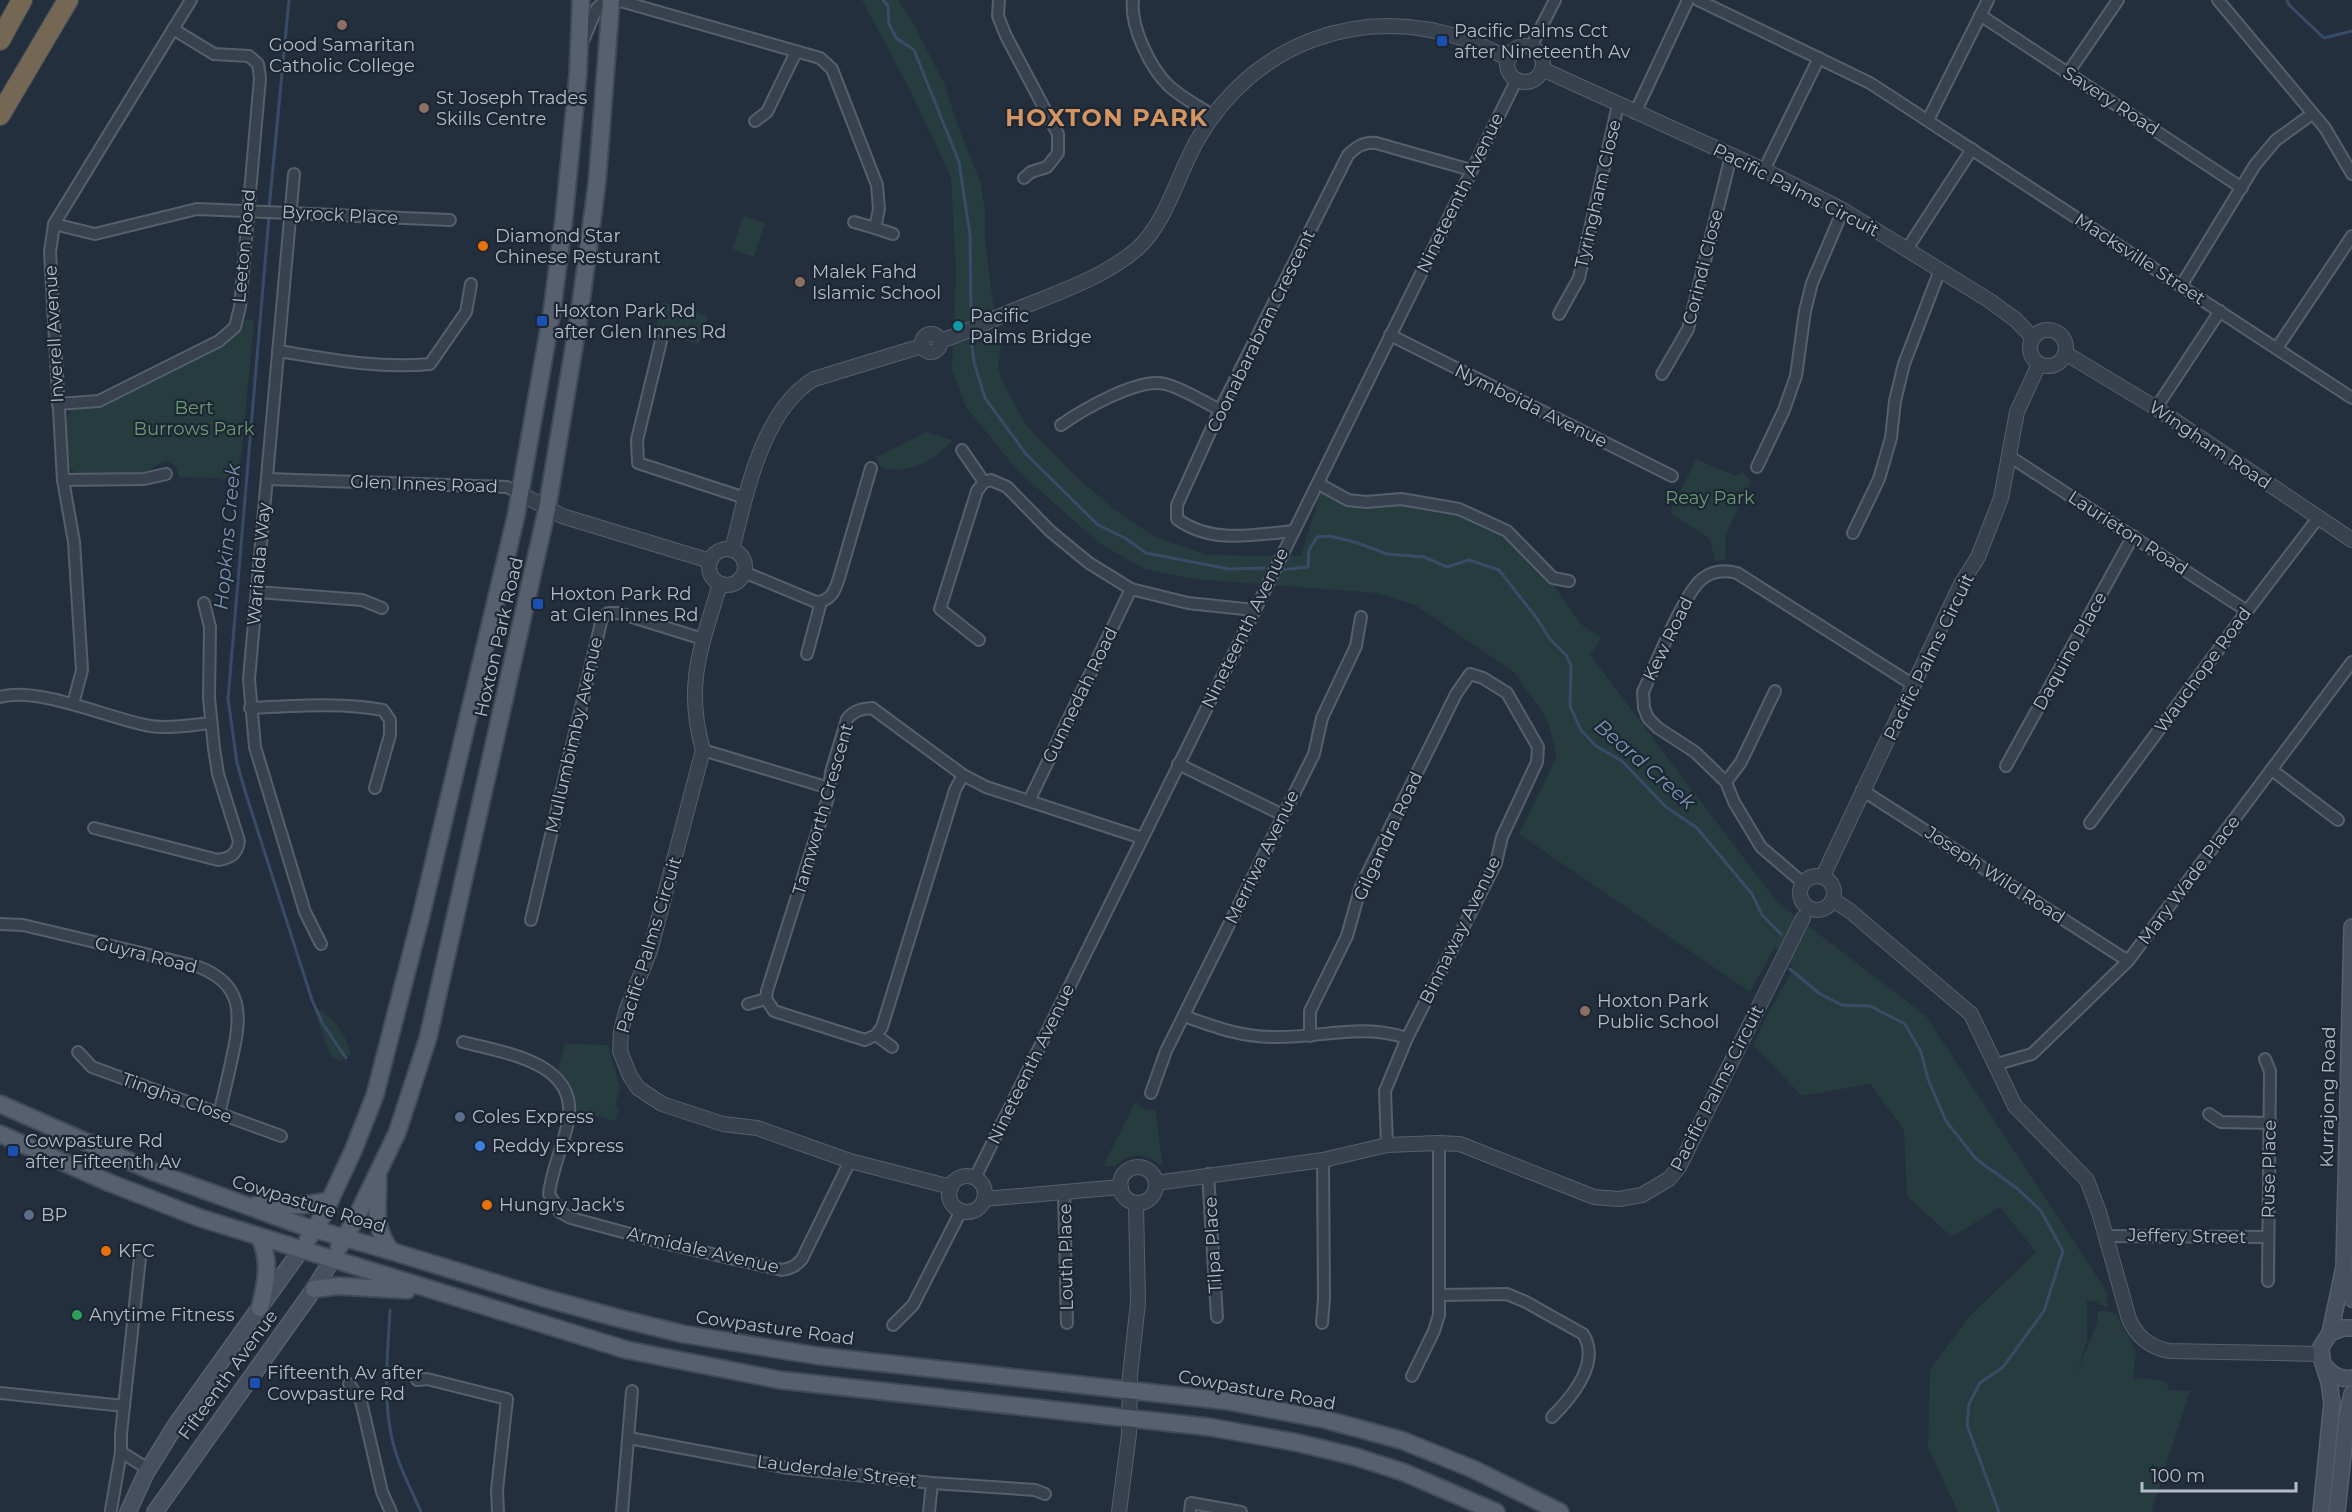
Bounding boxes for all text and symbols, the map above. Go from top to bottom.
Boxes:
marker: Good Samaritan Catholic College [335,18,349,32]
place label: Pacific Palms Cct after Nineteenth Av [1454,20,1631,63]
place label: Good Samaritan Catholic College [269,34,415,77]
marker: Pacific Palms Cct after Nineteenth Av [1435,34,1449,48]
street label: Savery Road [2059,62,2163,140]
place label: St Joseph Trades Skills Centre [436,87,587,130]
marker: St Joseph Trades Skills Centre [417,101,431,115]
district label: HOXTON PARK [1005,103,1209,132]
street label: Nineteenth Avenue [1412,109,1508,277]
street label: Tyringham Close [1570,118,1626,270]
street label: Pacific Palms Circuit [1709,139,1883,241]
street label: Leeton Road [228,188,260,304]
street label: Byrock Place [281,201,399,229]
street label: Corindi Close [1678,207,1728,327]
street label: Macksville Street [2071,209,2209,309]
place label: Diamond Star Chinese Resturant [495,225,661,268]
street label: Coonabarabran Crescent [1202,226,1320,436]
marker: Diamond Star Chinese Resturant [476,239,490,253]
place label: Malek Fahd Islamic School [812,261,941,304]
street label: Inverell Avenue [39,264,69,403]
marker: Malek Fahd Islamic School [793,275,807,289]
place label: Hoxton Park Rd after Glen Innes Rd [554,300,726,343]
place label: Pacific Palms Bridge [970,305,1092,348]
marker: Hoxton Park Rd after Glen Innes Rd [535,314,549,328]
marker: Pacific Palms Bridge [951,319,965,333]
street label: Nymboida Avenue [1451,359,1611,453]
street label: Wingham Road [2145,396,2275,494]
park label: Bert Burrows Park [133,397,255,440]
water label: Hopkins Creek [209,462,245,611]
street label: Glen Innes Road [350,470,498,498]
street label: Laurieton Road [2064,486,2192,580]
park label: Reay Park [1665,487,1755,509]
street label: Warialda Way [243,501,275,627]
street label: Nineteenth Avenue [1197,544,1293,712]
street label: Hoxton Park Road [470,555,528,719]
street label: Pacific Palms Circuit [1879,570,1979,744]
place label: Hoxton Park Rd at Glen Innes Rd [550,583,699,626]
street label: Daquino Place [2028,588,2112,714]
street label: Kew Road [1638,593,1698,685]
marker: Hoxton Park Rd at Glen Innes Rd [531,597,545,611]
street label: Wauchope Road [2150,603,2256,737]
street label: Gunnedah Road [1038,624,1122,766]
street label: Mullumbimby Avenue [541,635,607,835]
water label: Beard Creek [1590,714,1701,815]
street label: Tamworth Crescent [788,721,858,897]
street label: Gilgandra Road [1348,768,1428,904]
street label: Merriwa Avenue [1220,787,1304,927]
street label: Mary Wade Place [2133,811,2245,949]
street label: Joseph Wild Road [1920,821,2069,928]
street label: Binnaway Avenue [1415,853,1505,1007]
street label: Pacific Palms Circuit [612,854,686,1036]
street label: Guyra Road [93,932,199,978]
street label: Nineteenth Avenue [983,980,1079,1148]
place label: Hoxton Park Public School [1597,990,1719,1033]
street label: Pacific Palms Circuit [1666,1001,1768,1175]
marker: Hoxton Park Public School [1578,1004,1592,1018]
street label: Kurrajong Road [2316,1026,2340,1168]
street label: Tingha Close [119,1068,235,1128]
place label: Coles Express [472,1106,594,1128]
marker: Coles Express [453,1110,467,1124]
street label: Ruse Place [2257,1119,2281,1219]
place label: Cowpasture Rd after Fifteenth Av [25,1130,181,1173]
place label: Reddy Express [492,1135,624,1157]
marker: Reddy Express [473,1139,487,1153]
marker: Cowpasture Rd after Fifteenth Av [6,1144,20,1158]
street label: Cowpasture Road [229,1170,389,1238]
place label: Hungry Jack's [499,1194,625,1216]
street label: Tilpa Place [1199,1196,1227,1294]
marker: Hungry Jack's [480,1198,494,1212]
street label: Louth Place [1054,1203,1078,1311]
place label: BP [41,1204,68,1226]
marker: BP [22,1208,36,1222]
street label: Armidale Avenue [625,1222,781,1278]
street label: Jeffery Street [2126,1224,2247,1248]
place label: KFC [118,1240,155,1262]
marker: KFC [99,1244,113,1258]
place label: Anytime Fitness [89,1304,235,1326]
street label: Fifteenth Avenue [173,1306,283,1444]
street label: Cowpasture Road [694,1306,856,1350]
marker: Anytime Fitness [70,1308,84,1322]
place label: Fifteenth Av after Cowpasture Rd [267,1362,423,1405]
street label: Cowpasture Road [1176,1365,1338,1415]
marker: Fifteenth Av after Cowpasture Rd [248,1376,262,1390]
street label: Lauderdale Street [756,1450,918,1492]
scale bar [2142,1455,2296,1493]
text: 100 m [2151,1465,2205,1487]

